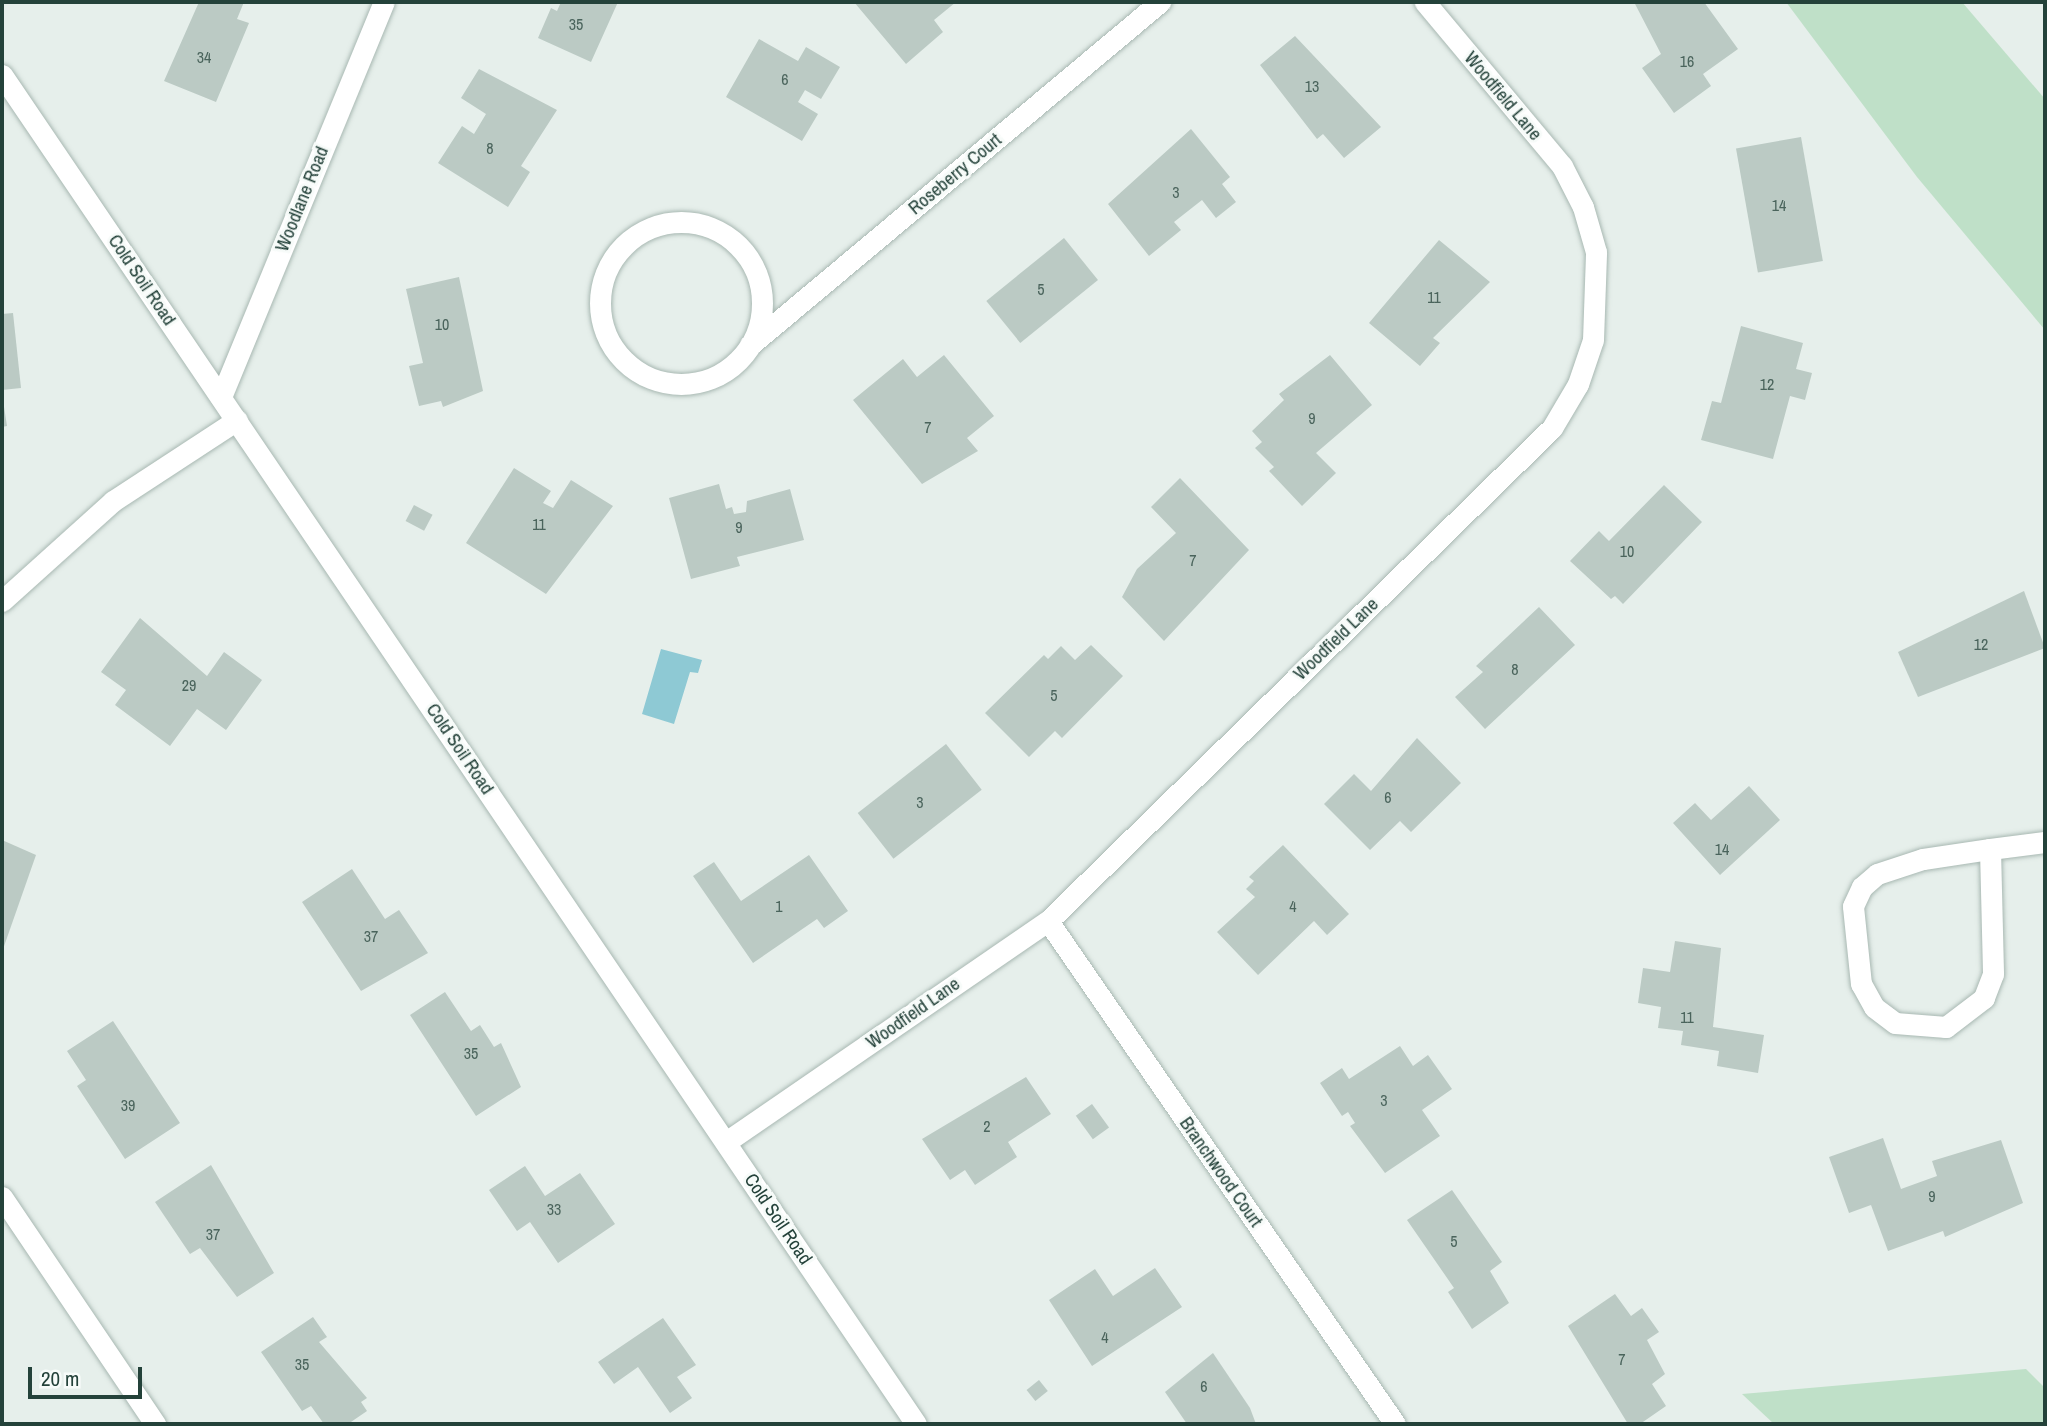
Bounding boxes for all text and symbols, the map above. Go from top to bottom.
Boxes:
house number: 35 [569,14,583,34]
house number: 34 [197,47,211,67]
street label: Woodfield Lane [1459,47,1547,145]
house number: 16 [1680,51,1694,71]
house number: 6 [781,69,789,89]
house number: 13 [1305,76,1319,96]
street label: Roseberry Court [904,129,1006,219]
house number: 8 [486,138,494,158]
street label: Woodlane Road [271,143,333,255]
house number: 3 [1172,182,1180,202]
house number: 14 [1772,195,1786,215]
street label: Cold Soil Road [103,230,181,330]
house number: 5 [1037,279,1045,299]
house number: 11 [1427,287,1441,307]
house number: 10 [435,314,449,334]
house number: 12 [1760,374,1774,394]
house number: 9 [1308,408,1316,428]
house number: 7 [924,417,932,437]
house number: 11 [532,514,546,534]
house number: 9 [735,517,743,537]
house number: 10 [1620,541,1634,561]
house number: 7 [1189,550,1197,570]
street label: Woodfield Lane [1289,593,1383,685]
house number: 12 [1974,634,1988,654]
house number: 8 [1511,659,1519,679]
house number: 29 [182,675,196,695]
house number: 5 [1050,685,1058,705]
street label: Cold Soil Road [421,699,499,799]
house number: 6 [1384,787,1392,807]
house number: 3 [916,792,924,812]
house number: 14 [1715,839,1729,859]
house number: 1 [775,896,783,916]
house number: 4 [1289,896,1297,916]
house number: 37 [364,926,378,946]
street label: Woodfield Lane [862,972,964,1054]
house number: 11 [1680,1007,1694,1027]
house number: 35 [464,1043,478,1063]
house number: 3 [1380,1090,1388,1110]
house number: 39 [121,1095,135,1115]
street label: Branchwood Court [1175,1113,1267,1231]
house number: 2 [983,1116,991,1136]
street label: Cold Soil Road [739,1169,817,1269]
house number: 9 [1928,1186,1936,1206]
house number: 33 [547,1199,561,1219]
house number: 37 [206,1224,220,1244]
house number: 5 [1450,1231,1458,1251]
house number: 4 [1101,1327,1109,1347]
house number: 7 [1618,1349,1626,1369]
scale bar [32,1352,145,1396]
house number: 35 [295,1354,309,1374]
text: 20 m [41,1364,79,1393]
house number: 6 [1200,1376,1208,1396]

